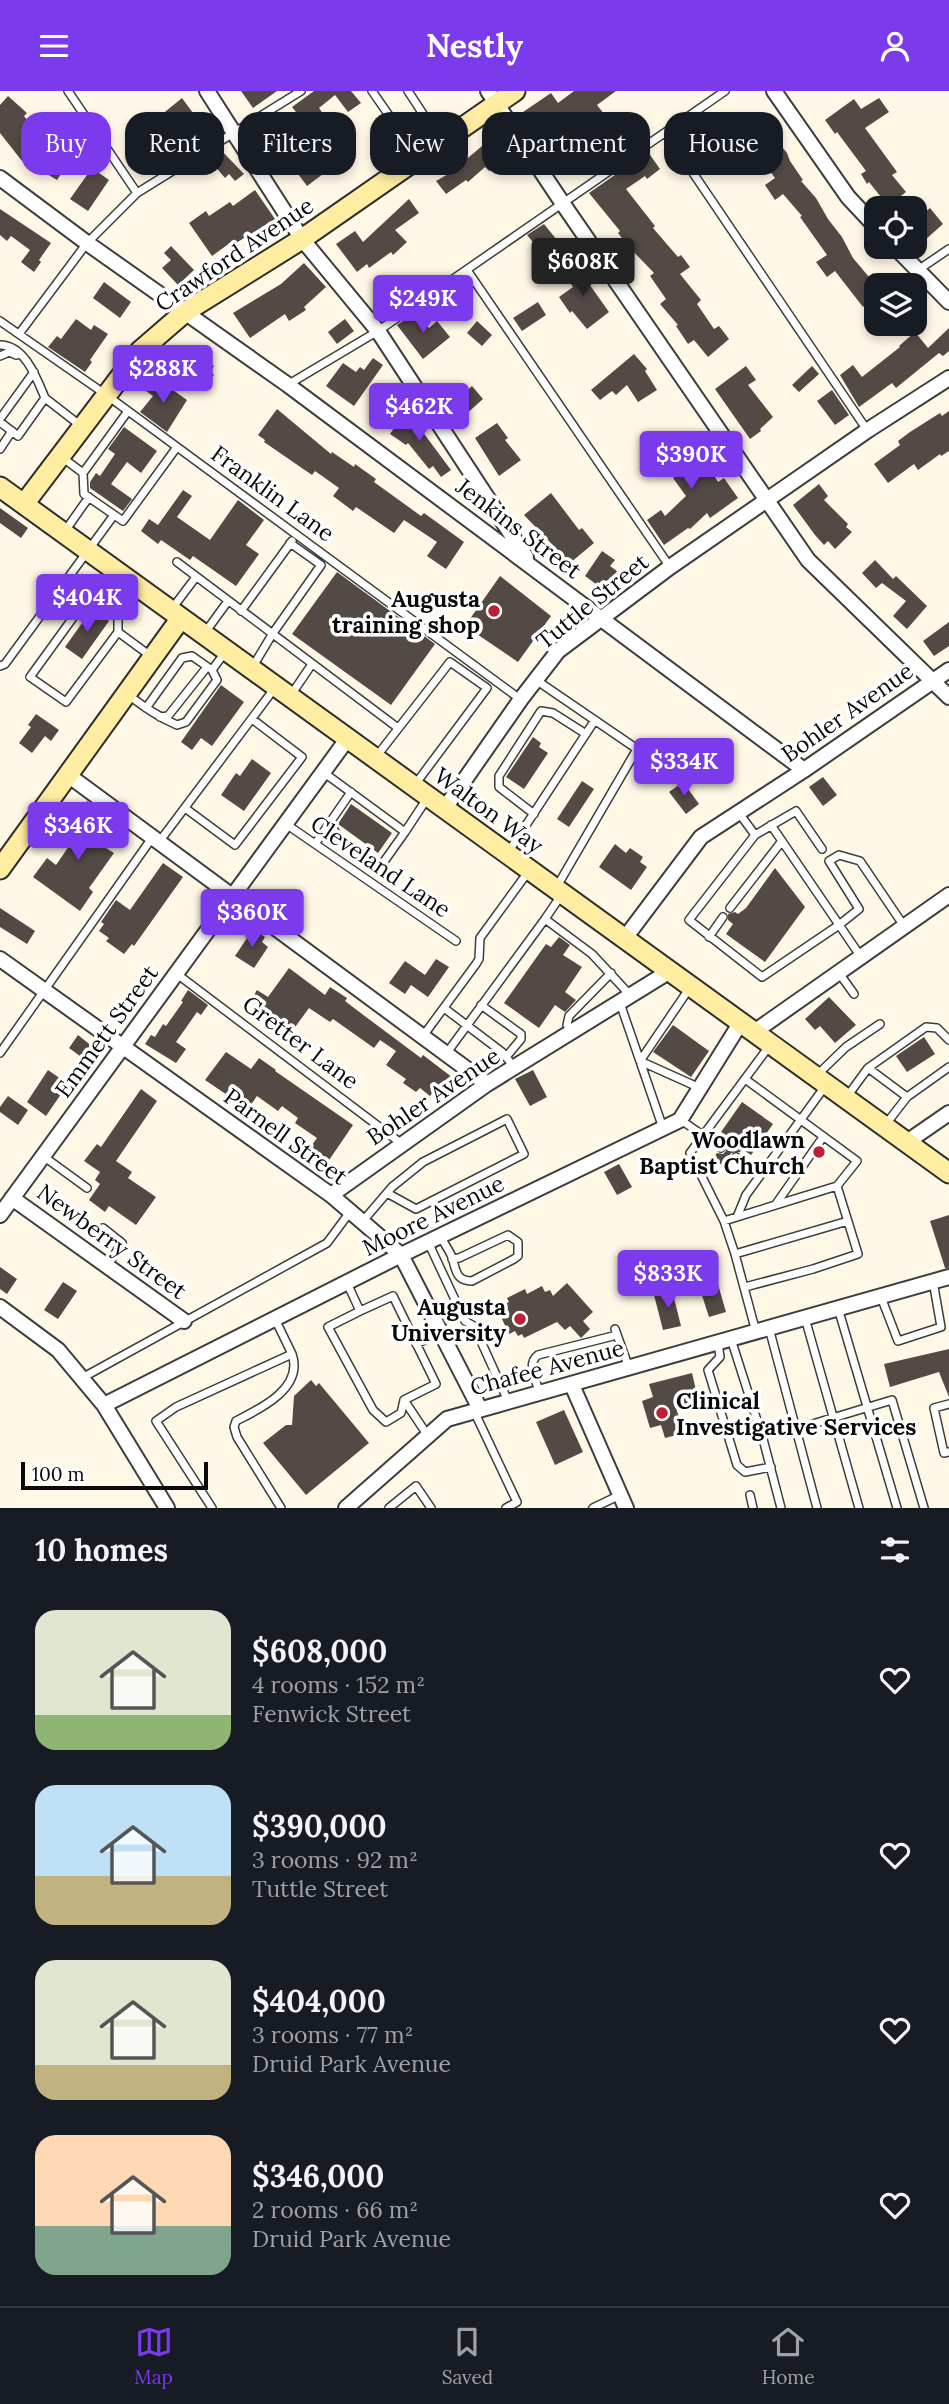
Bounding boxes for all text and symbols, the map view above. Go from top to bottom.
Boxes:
text: Nestly [426,25,523,66]
icon: menu [35,27,73,65]
icon: person [876,27,914,65]
chip: Buy [21,112,111,175]
chip: Rent [125,112,224,175]
chip: Filters [238,112,356,175]
chip: New [370,112,468,175]
chip: Apartment [482,112,650,175]
chip: House [664,112,783,175]
street label: Crawford Avenue [149,190,319,318]
map controls [864,196,927,336]
button: locate [864,196,927,259]
pin: $608K [534,239,632,298]
text: $608K [548,246,618,275]
button: layers [864,273,927,336]
pin: $249K [374,275,472,335]
text: $249K [389,283,457,312]
pin: $288K [114,345,212,405]
text: $288K [129,353,197,382]
pin: $462K [370,383,468,443]
text: $462K [385,391,453,420]
pin: $390K [642,431,740,491]
street label: Franklin Lane [206,439,340,547]
text: $390K [656,439,726,468]
street label: Jenkins Street [450,471,587,585]
street label: Tuttle Street [530,547,654,655]
pin: $404K [38,575,136,634]
text: $404K [52,582,122,611]
place label: Augusta training shop [332,584,480,639]
marker: Augusta training shop [486,603,502,619]
street label: Bohler Avenue [775,656,919,768]
pin: $334K [635,739,733,798]
text: $334K [650,746,718,775]
street label: Walton Way [429,761,550,860]
pin: $346K [29,803,127,862]
street label: Cleveland Lane [305,809,457,923]
text: $346K [44,810,112,839]
pin: $360K [203,889,301,949]
text: $360K [217,897,287,926]
street label: Emmett Street [48,959,164,1103]
street label: Gretter Lane [237,989,365,1095]
street label: Bohler Avenue [361,1041,505,1151]
street label: Parnell Street [218,1081,354,1191]
place label: Woodlawn Baptist Church [639,1125,805,1180]
marker: Woodlawn Baptist Church [811,1144,827,1160]
street label: Moore Avenue [357,1168,509,1262]
street label: Newberry Street [32,1177,192,1305]
pin: $833K [619,1251,717,1310]
text: $833K [634,1258,702,1287]
place label: Augusta University [391,1292,506,1347]
marker: Augusta University [512,1311,528,1327]
street label: Chafee Avenue [467,1333,627,1401]
place label: Clinical Investigative Services [676,1386,916,1441]
marker: Clinical Investigative Services [654,1405,670,1421]
scale bar [21,1459,208,1491]
text: 100 m [32,1462,85,1486]
text: 10 homes [35,1531,168,1569]
icon: filters [876,1531,914,1569]
text: $608,000 [252,1632,387,1670]
icon: home [91,1638,175,1722]
icon: heart [876,1661,914,1699]
text: 4 rooms · 152 m² [252,1670,425,1699]
text: Fenwick Street [252,1699,411,1728]
text: $390,000 [252,1807,387,1845]
icon: home [91,1813,175,1897]
icon: heart [876,1836,914,1874]
text: 3 rooms · 92 m² [252,1845,418,1874]
text: Tuttle Street [252,1874,388,1903]
text: $404,000 [252,1982,386,2020]
icon: home [91,1988,175,2072]
icon: heart [876,2011,914,2049]
text: 3 rooms · 77 m² [252,2020,413,2049]
text: Druid Park Avenue [252,2049,451,2078]
text: $346,000 [252,2157,384,2195]
icon: home [91,2163,175,2247]
icon: heart [876,2186,914,2224]
text: 2 rooms · 66 m² [252,2195,418,2224]
text: Druid Park Avenue [252,2224,451,2253]
tab: Map [134,2323,173,2389]
tab: Saved [442,2323,493,2389]
tab: Home [762,2323,815,2389]

